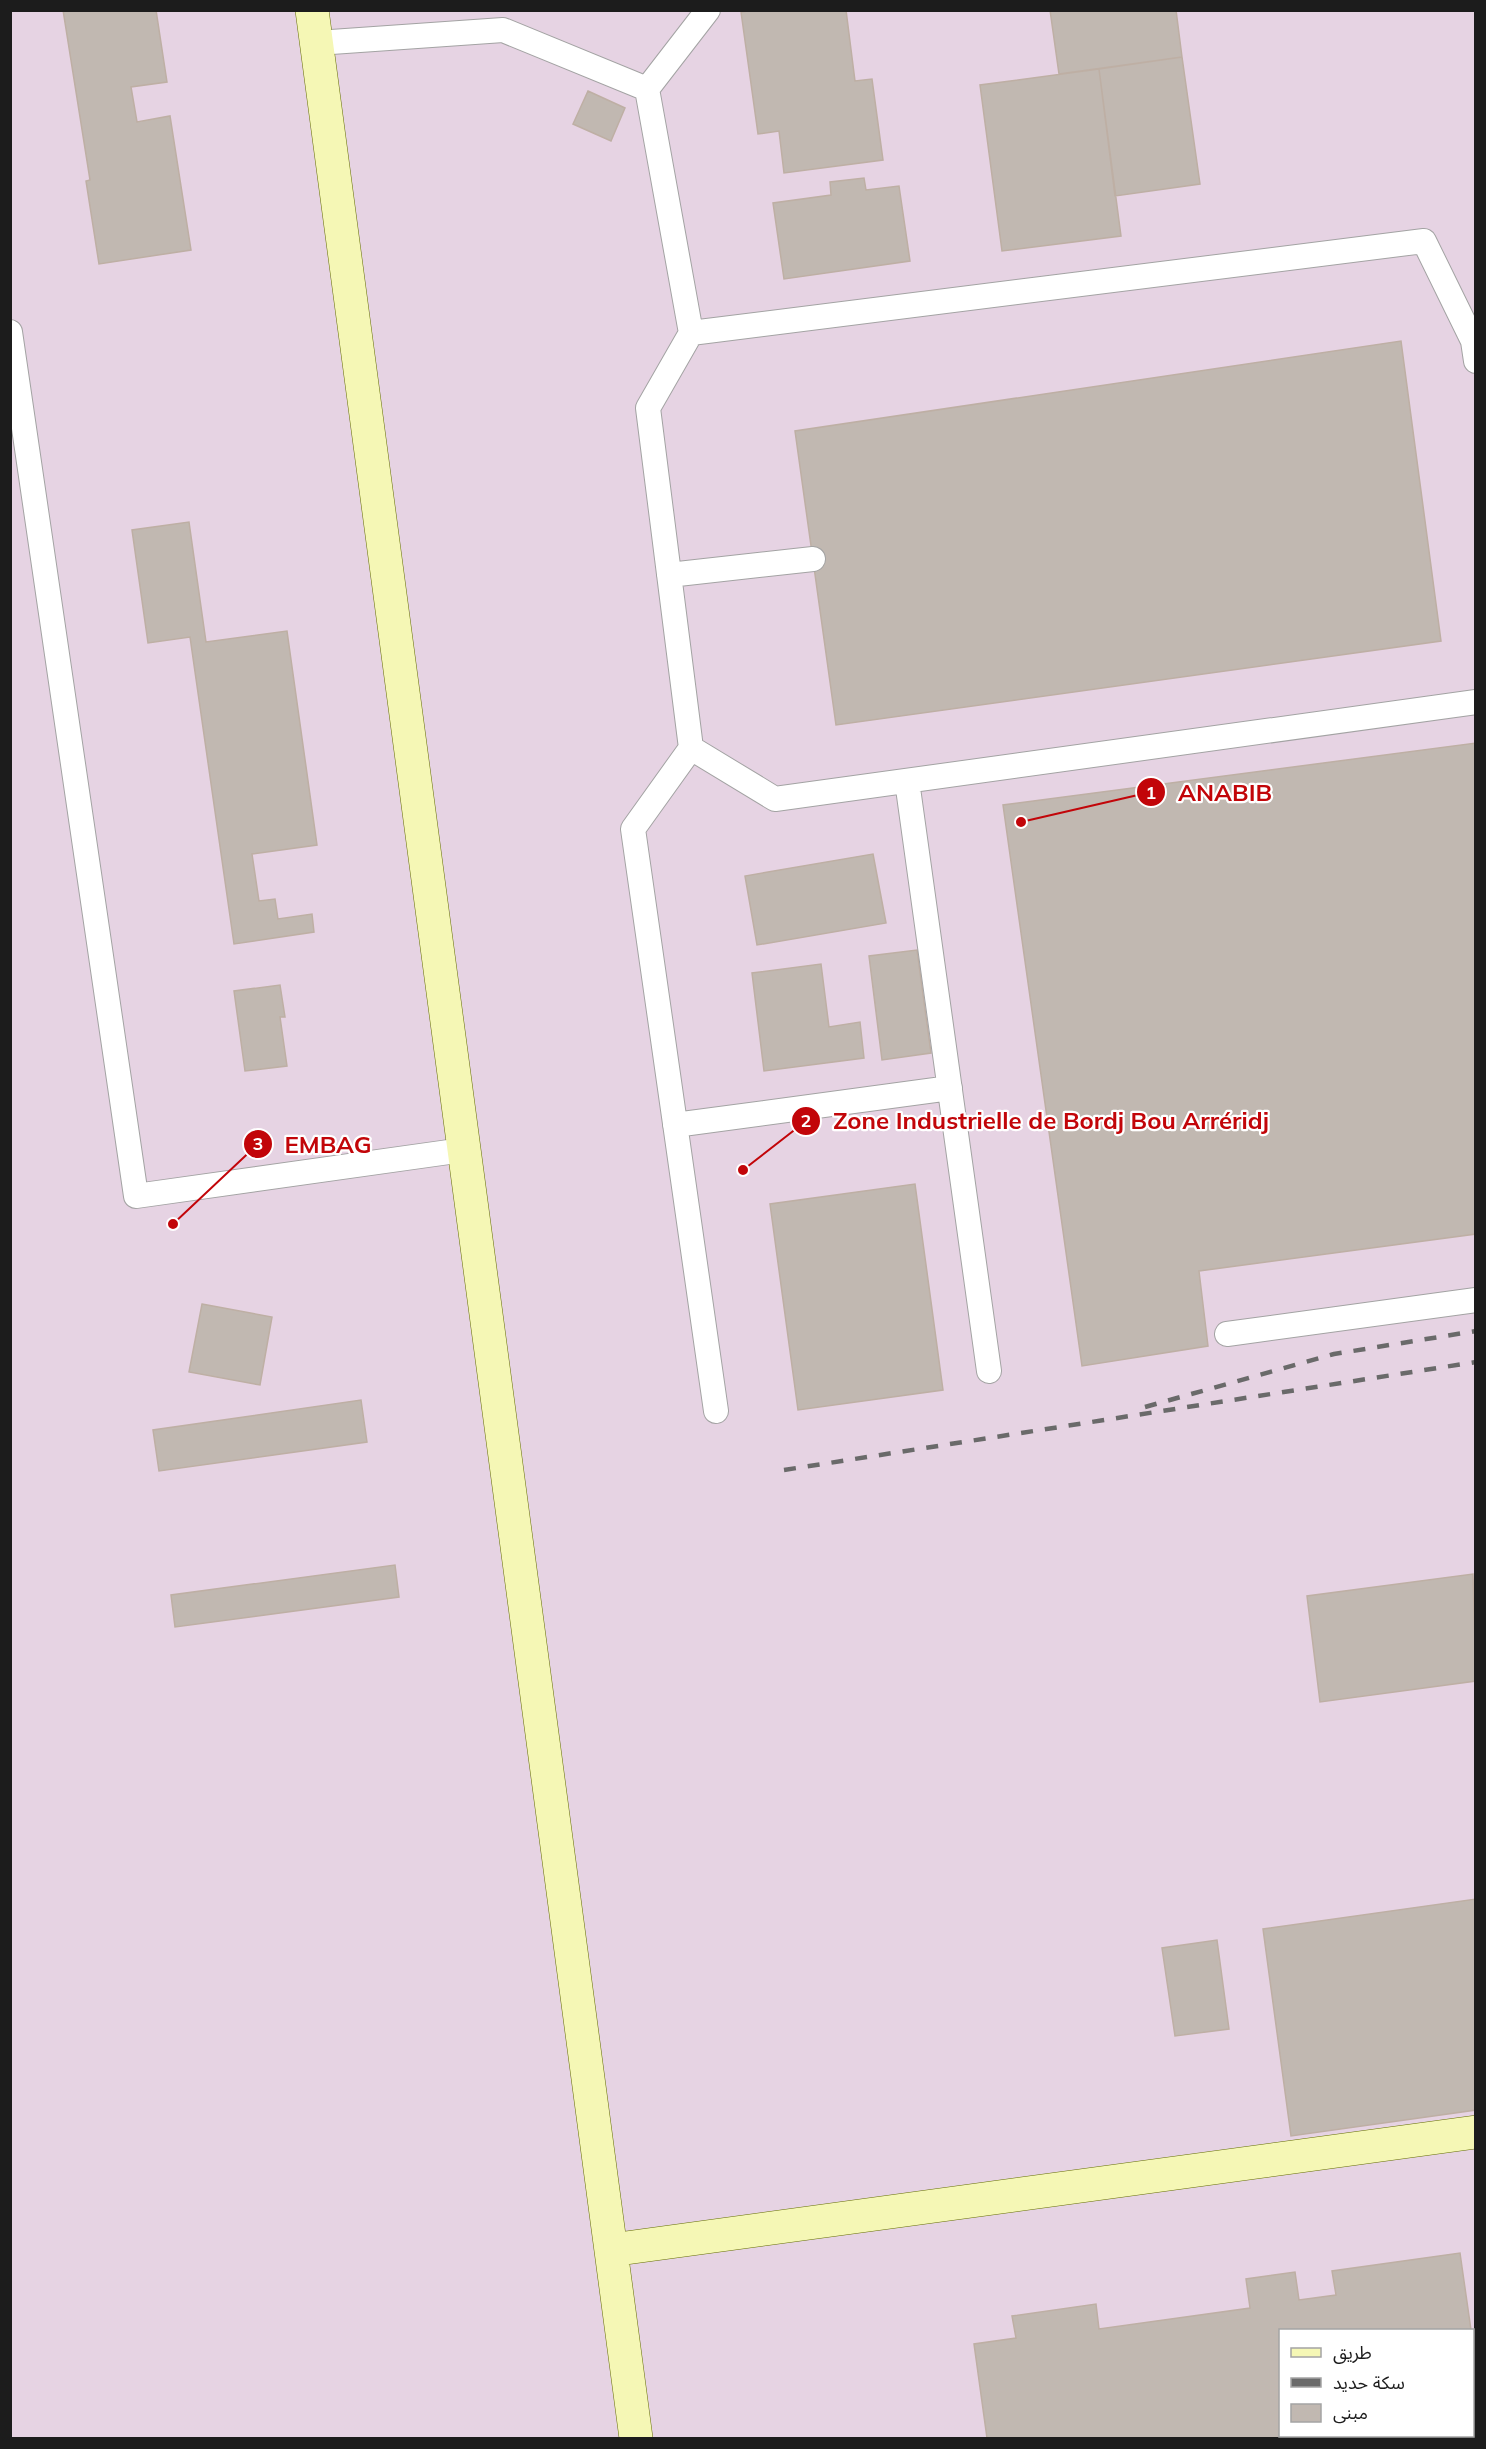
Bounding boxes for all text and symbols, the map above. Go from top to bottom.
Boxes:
callout: ANABIB [1136,771,1284,813]
text: ANABIB [1178,777,1272,807]
text: 1 [1146,781,1156,804]
callout: Zone Industrielle de Bordj Bou Arréridj [791,1100,1281,1142]
text: Zone Industrielle de Bordj Bou Arréridj [833,1105,1269,1135]
text: 2 [801,1109,811,1132]
callout: EMBAG [243,1123,384,1165]
text: EMBAG [285,1129,372,1159]
text: 3 [253,1132,263,1155]
legend [1279,2329,1474,2437]
text: طريق [1333,2341,1372,2364]
text: سكة حديد [1333,2371,1405,2394]
text: مبنى [1333,2401,1368,2424]

